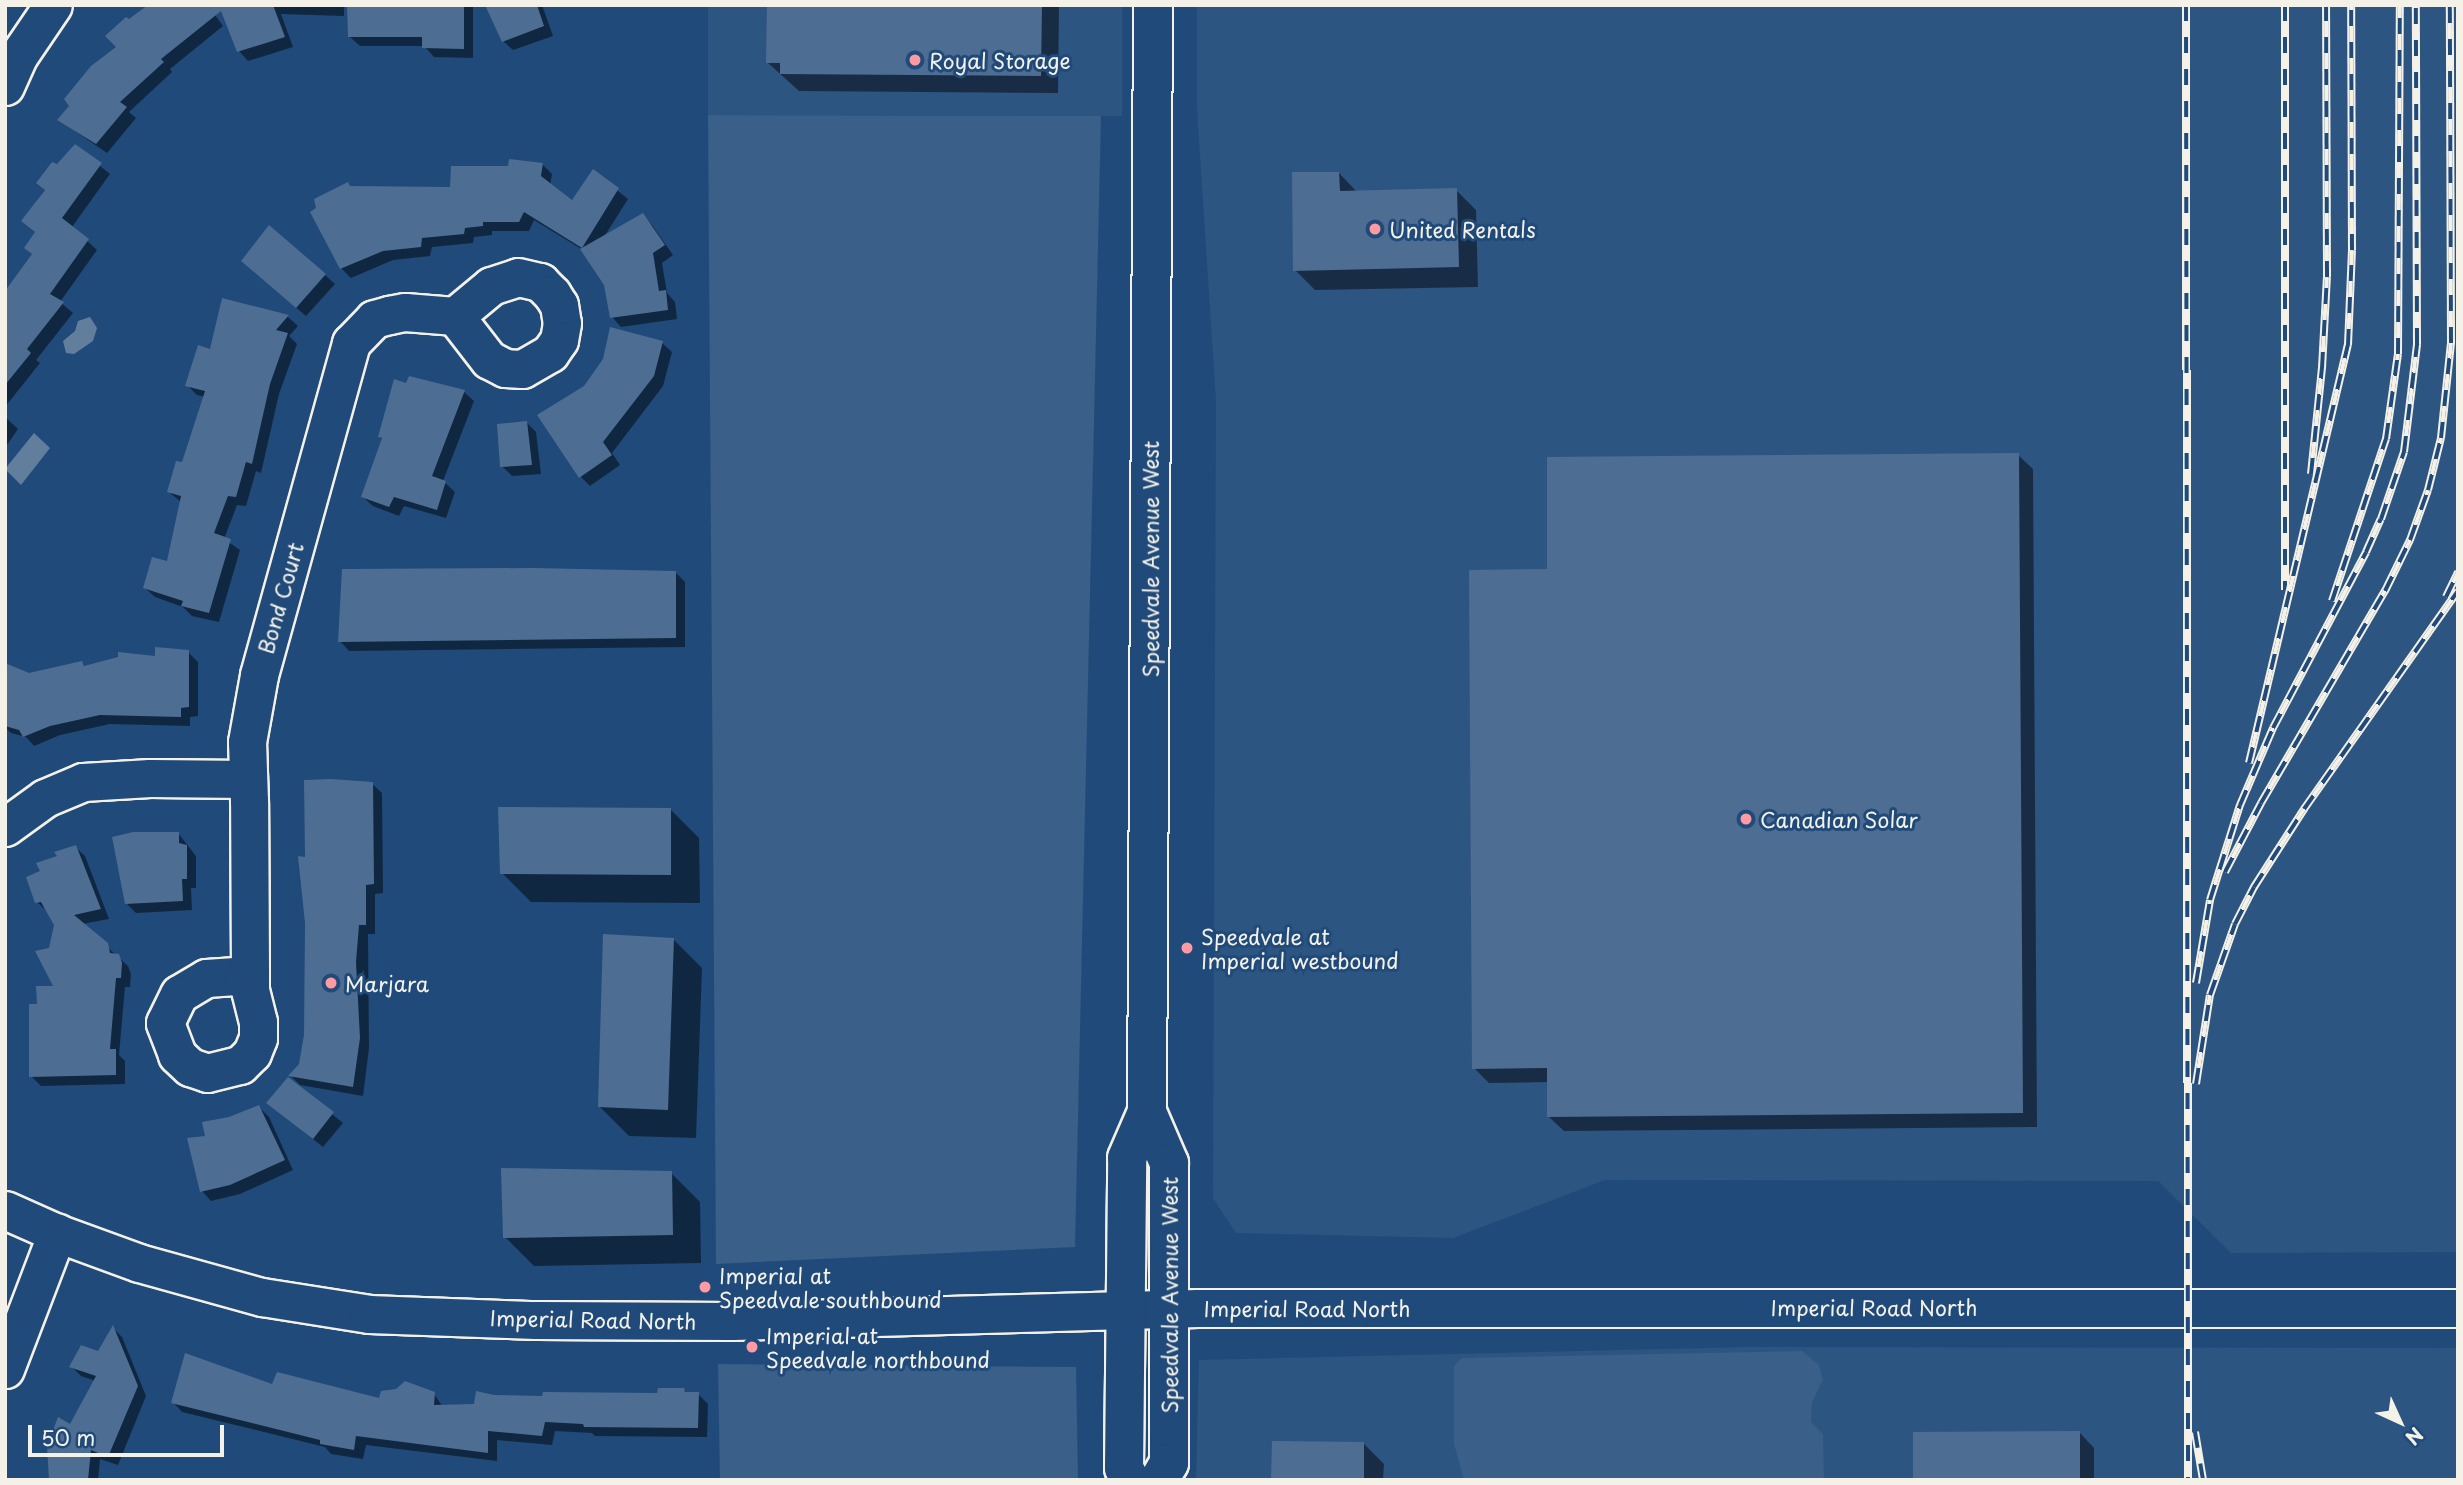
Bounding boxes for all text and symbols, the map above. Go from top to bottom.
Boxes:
place label: Royal Storage [929,47,1071,73]
marker: Royal Storage [907,52,923,68]
place label: United Rentals [1389,216,1538,242]
marker: United Rentals [1367,221,1383,237]
street label: Speedvale Avenue West [1137,441,1163,677]
street label: Bond Court [252,539,308,657]
place label: Canadian Solar [1760,806,1917,832]
marker: Canadian Solar [1738,811,1754,827]
place label: Speedvale at Imperial westbound [1201,923,1397,973]
marker: Speedvale at Imperial westbound [1179,940,1195,956]
place label: Marjara [345,970,429,996]
marker: Marjara [323,975,339,991]
street label: Speedvale Avenue West [1156,1177,1182,1413]
place label: Imperial at Speedvale southbound [719,1262,941,1312]
marker: Imperial at Speedvale southbound [697,1279,713,1295]
street label: Imperial Road North [1771,1294,1977,1320]
street label: Imperial Road North [1204,1295,1410,1321]
street label: Imperial Road North [489,1305,697,1333]
place label: Imperial at Speedvale northbound [766,1322,990,1372]
marker: Imperial at Speedvale northbound [744,1339,760,1355]
north arrow [2365,1387,2435,1457]
scale bar [32,1412,228,1456]
text: 50 m [41,1421,95,1453]
text: N [2400,1422,2430,1452]

